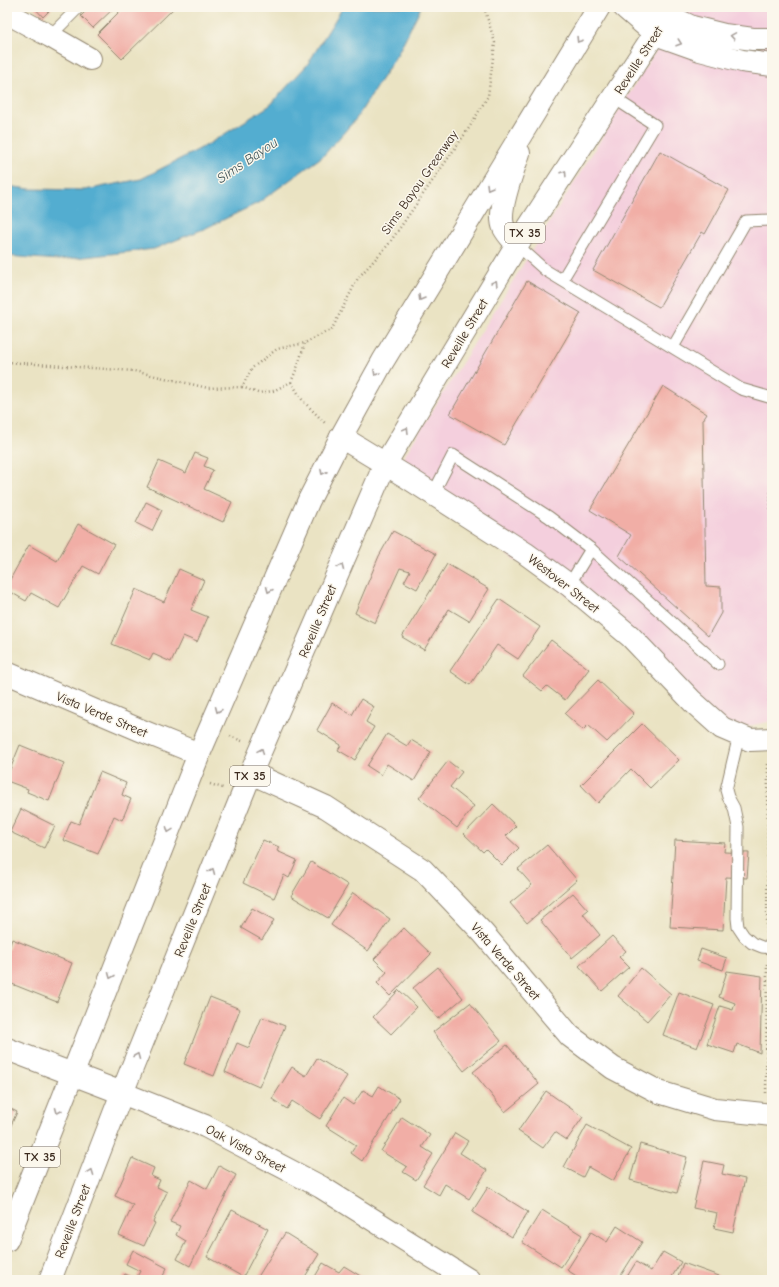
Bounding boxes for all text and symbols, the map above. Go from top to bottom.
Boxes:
street label: Reveille Street [611,22,667,97]
one-way arrow [730,32,736,41]
one-way arrow [576,36,583,43]
one-way arrow [675,38,682,47]
street label: Sims Bayou Greenway [378,127,461,237]
water label: Sims Bayou [214,134,281,187]
one-way arrow [559,171,566,178]
one-way arrow [486,183,493,190]
road number: TX 35 [505,223,545,243]
one-way arrow [490,280,497,287]
one-way arrow [418,294,425,301]
street label: Reveille Street [438,295,492,370]
one-way arrow [373,368,381,376]
one-way arrow [401,427,408,434]
one-way arrow [320,468,328,475]
street label: Westover Street [525,551,603,617]
one-way arrow [336,564,344,571]
street label: Reveille Street [295,581,340,660]
one-way arrow [266,586,274,594]
street label: Vista Verde Street [54,689,151,741]
one-way arrow [215,705,223,713]
one-way arrow [256,747,264,755]
road number: TX 35 [230,766,270,786]
one-way arrow [165,826,173,833]
one-way arrow [207,867,215,874]
street label: Reveille Street [171,880,214,959]
street label: Vista Verde Street [468,920,544,1004]
one-way arrow [108,972,116,979]
one-way arrow [132,1053,140,1060]
one-way arrow [55,1107,63,1114]
street label: Oak Vista Street [203,1121,289,1176]
road number: TX 35 [20,1147,60,1167]
one-way arrow [87,1169,95,1176]
street label: Reveille Street [52,1181,94,1260]

